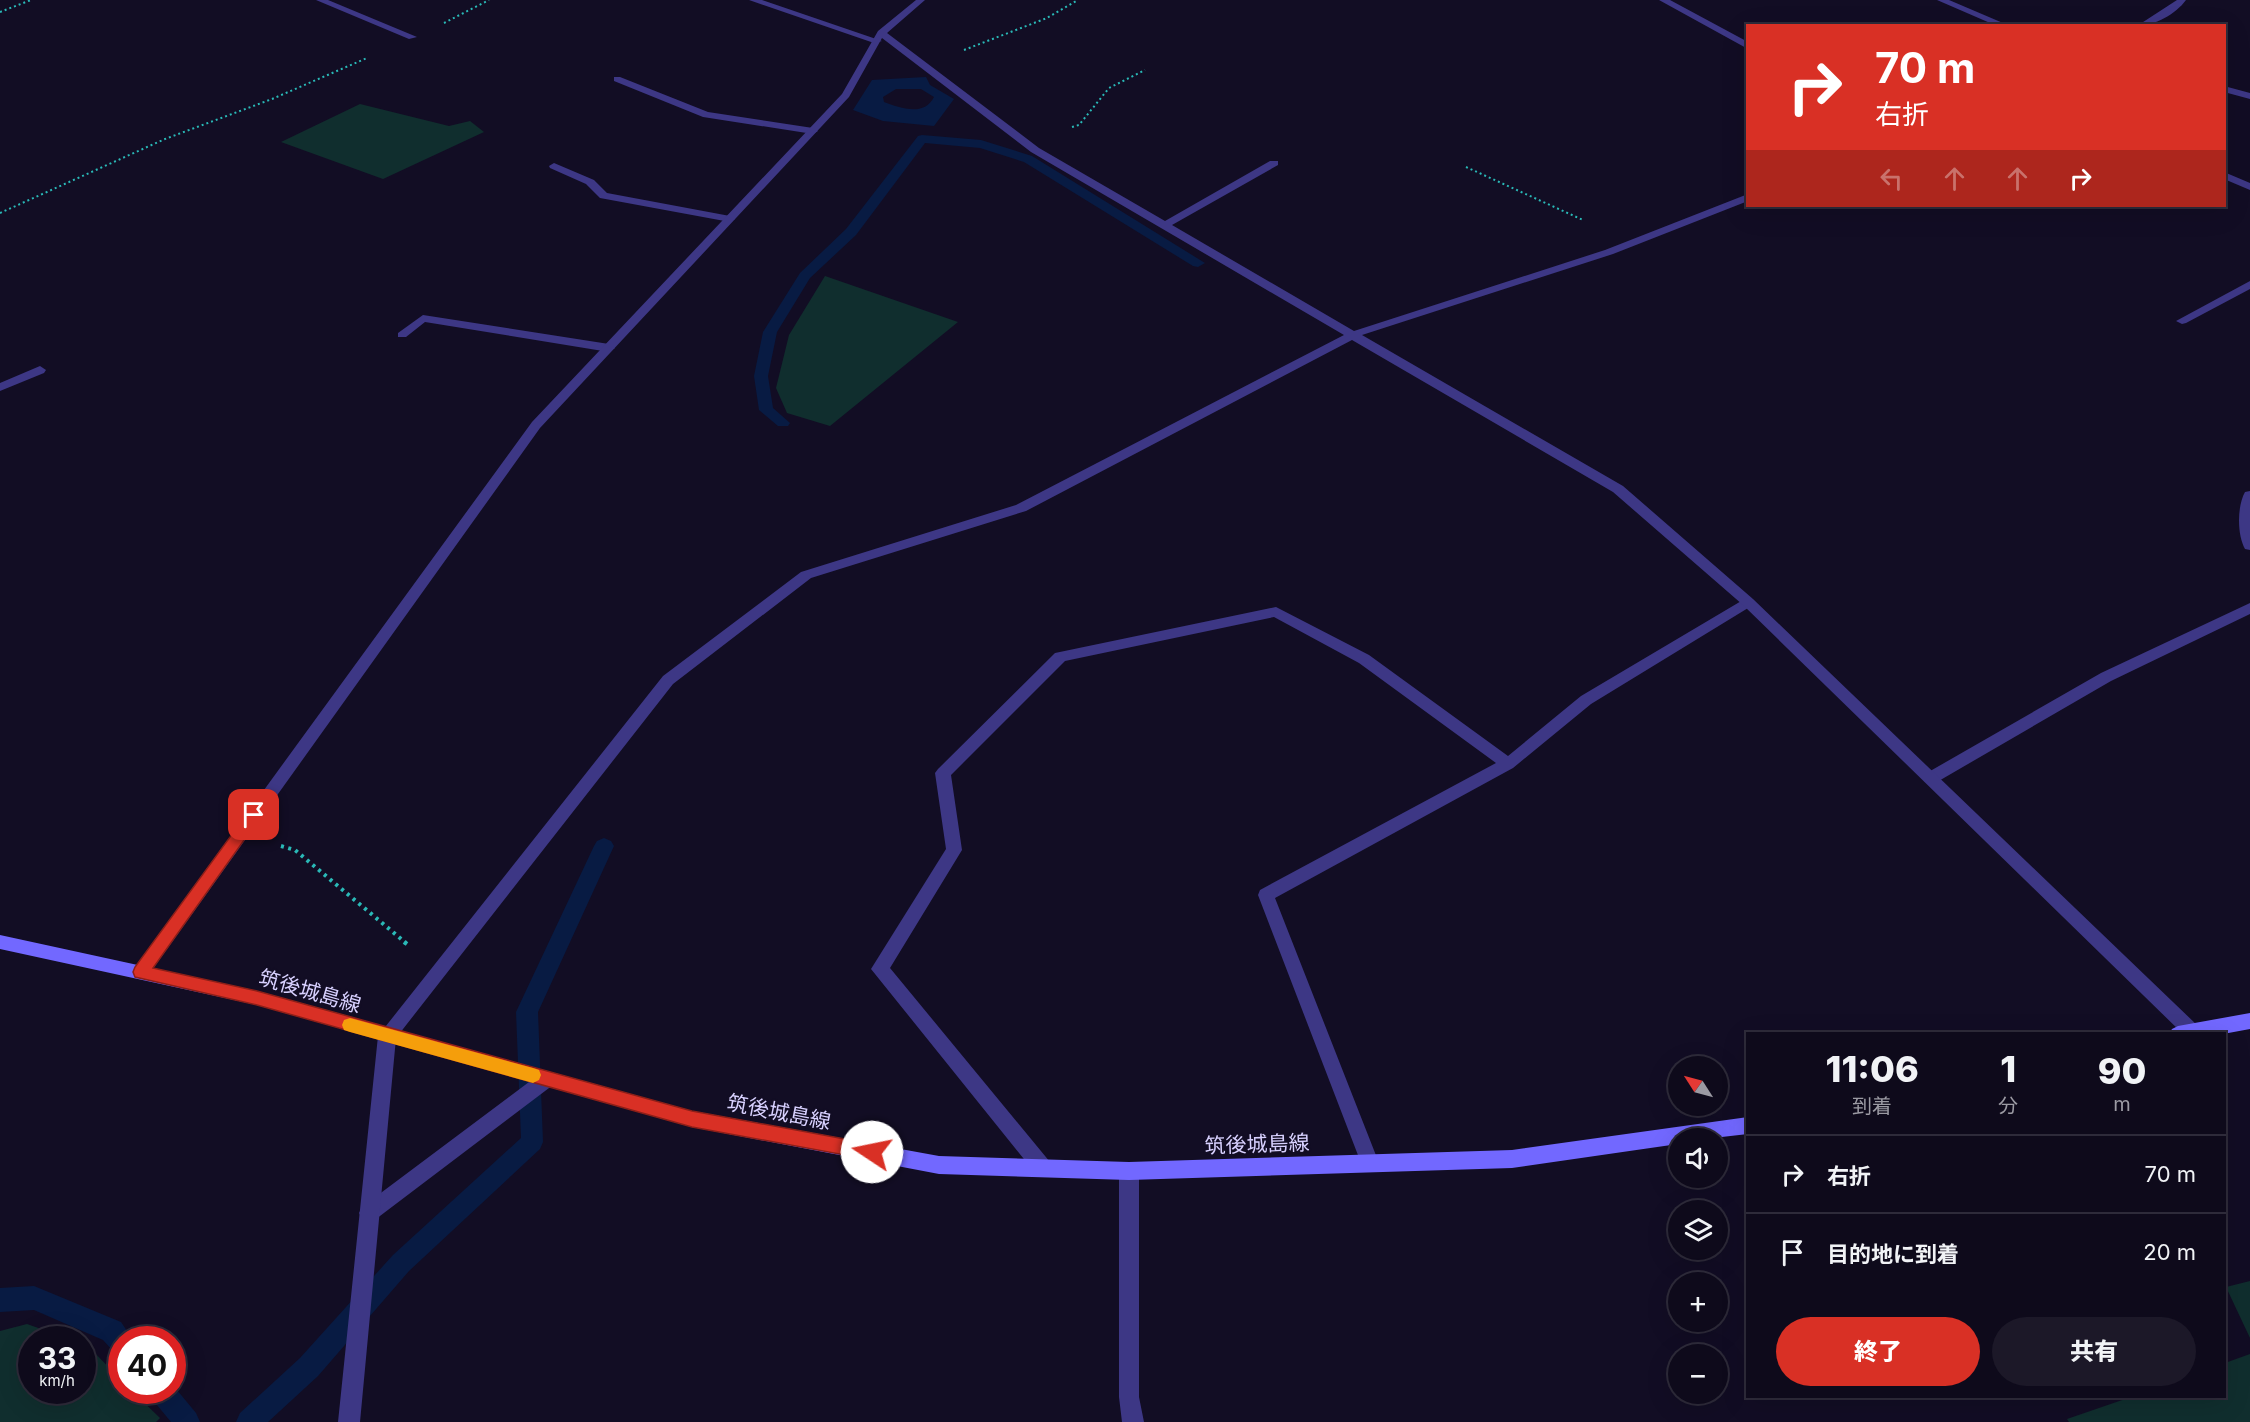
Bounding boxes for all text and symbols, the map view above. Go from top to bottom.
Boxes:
text: 70 m [1875,42,1975,93]
icon: right [1776,48,1854,126]
text: 右折 [1875,98,1929,131]
icon: left [1875,162,1908,195]
icon: ahead [1938,162,1971,195]
icon: ahead [2001,162,2034,195]
icon: right [2064,162,2097,195]
pin [228,789,279,840]
icon: arrive [237,798,270,831]
street label: 筑後城島線 [256,965,364,1017]
text: 11:06 [1826,1047,1919,1091]
text: 1 [2000,1047,2016,1091]
text: 90 [2098,1049,2146,1093]
north arrow [1668,1056,1728,1116]
map controls [1668,1056,1728,1404]
street label: 筑後城島線 [725,1090,833,1134]
text: m [2113,1092,2131,1116]
text: 到着 [1852,1094,1892,1118]
text: 分 [1998,1094,2018,1118]
position arrow [840,1120,904,1184]
button: sound [1668,1128,1728,1188]
street label: 筑後城島線 [1204,1130,1310,1158]
icon: right [1776,1158,1809,1191]
text: 70 m [2145,1161,2196,1187]
text: 右折 [1827,1163,1871,1189]
button: layers [1668,1200,1728,1260]
icon: arrive [1776,1236,1809,1269]
text: 20 m [2143,1239,2196,1265]
text: 目的地に到着 [1827,1241,1959,1267]
button: + [1668,1272,1728,1332]
button: 終了 [1776,1317,1980,1386]
button: 共有 [1992,1317,2196,1386]
speed limit sign: 40 [108,1326,186,1404]
text: 33 [38,1340,76,1376]
button: − [1668,1344,1728,1404]
text: km/h [39,1371,75,1390]

